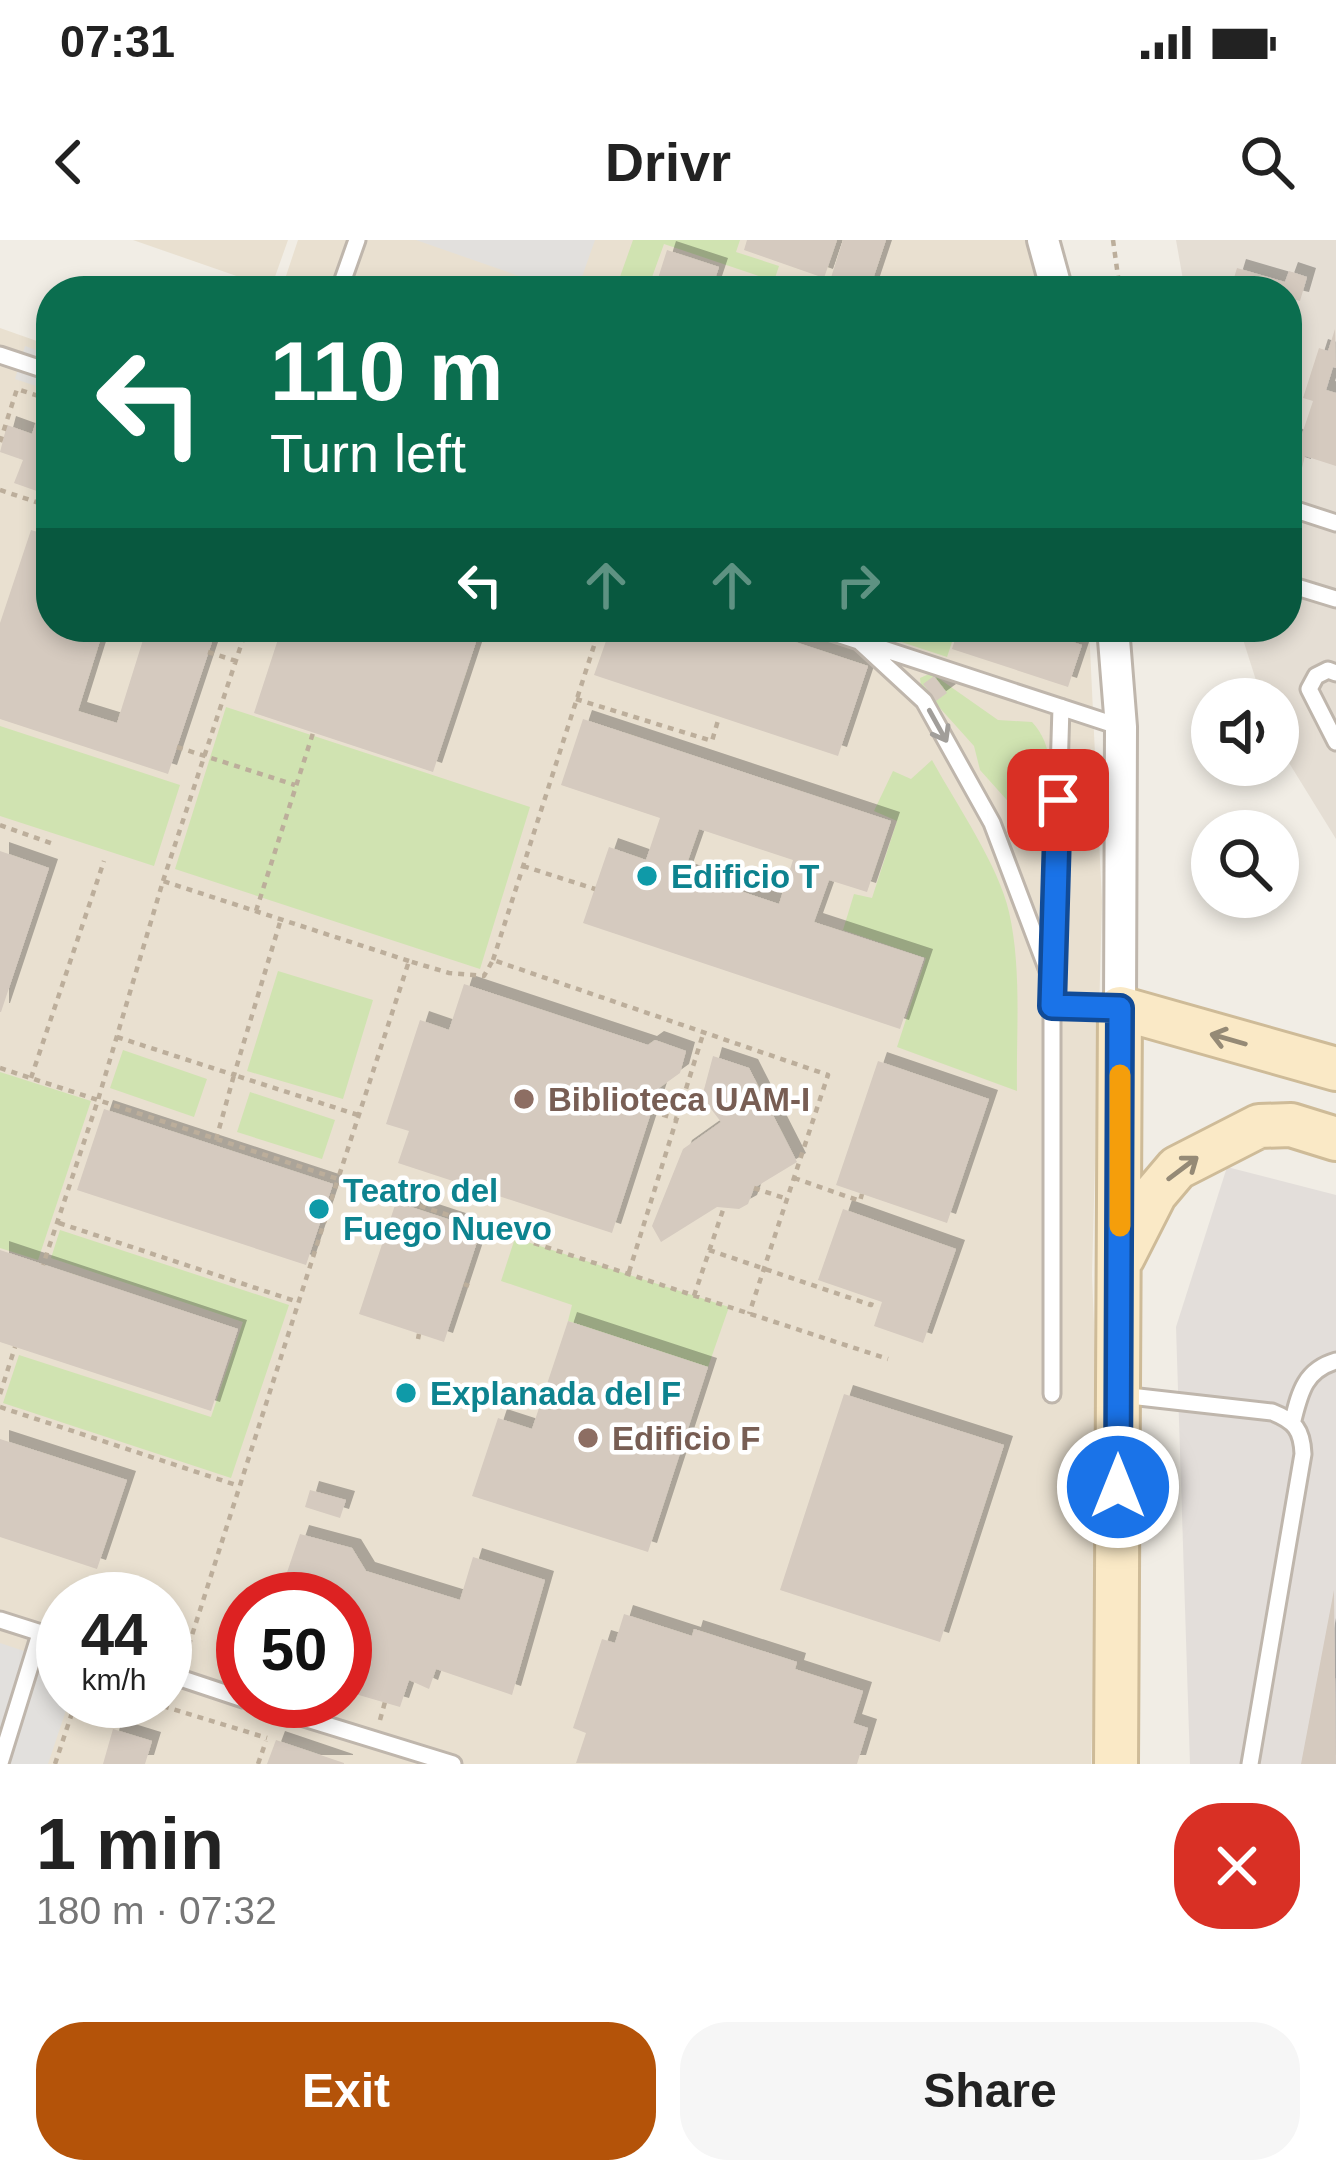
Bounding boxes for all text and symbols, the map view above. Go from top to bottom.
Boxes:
text: 07:31 [60,16,175,67]
icon: back [36,129,102,195]
icon: search [1234,129,1300,195]
text: Drivr [605,132,731,192]
icon: left [72,324,228,480]
text: 110 m [270,324,504,418]
text: Turn left [270,423,466,483]
icon: left [447,552,513,618]
icon: ahead [573,552,639,618]
icon: ahead [699,552,765,618]
icon: right [825,552,891,618]
map controls [1191,678,1299,918]
button: sound [1191,678,1299,786]
one-way arrow [926,707,950,742]
pin [1007,749,1109,851]
icon: arrive [1025,767,1091,833]
button: search [1191,810,1299,918]
place label: Edificio T [671,858,820,895]
marker: Edificio T [634,863,660,889]
one-way arrow [1210,1026,1248,1048]
place label: Biblioteca UAM-I [548,1081,810,1118]
marker: Biblioteca UAM-I [511,1086,537,1112]
one-way arrow [1167,1155,1199,1181]
place label: Teatro del Fuego Nuevo [343,1172,552,1247]
marker: Teatro del Fuego Nuevo [306,1196,332,1222]
place label: Explanada del F [430,1375,681,1412]
marker: Explanada del F [393,1380,419,1406]
place label: Edificio F [612,1420,761,1457]
position arrow [1055,1424,1181,1550]
marker: Edificio F [575,1425,601,1451]
speed limit sign: 50 [216,1572,372,1728]
text: 44 [81,1601,147,1668]
text: km/h [81,1663,147,1696]
button: close [1174,1803,1300,1929]
text: 1 min [36,1804,224,1884]
text: 180 m · 07:32 [36,1889,277,1932]
button: Exit [36,2022,656,2160]
button: Share [680,2022,1300,2160]

